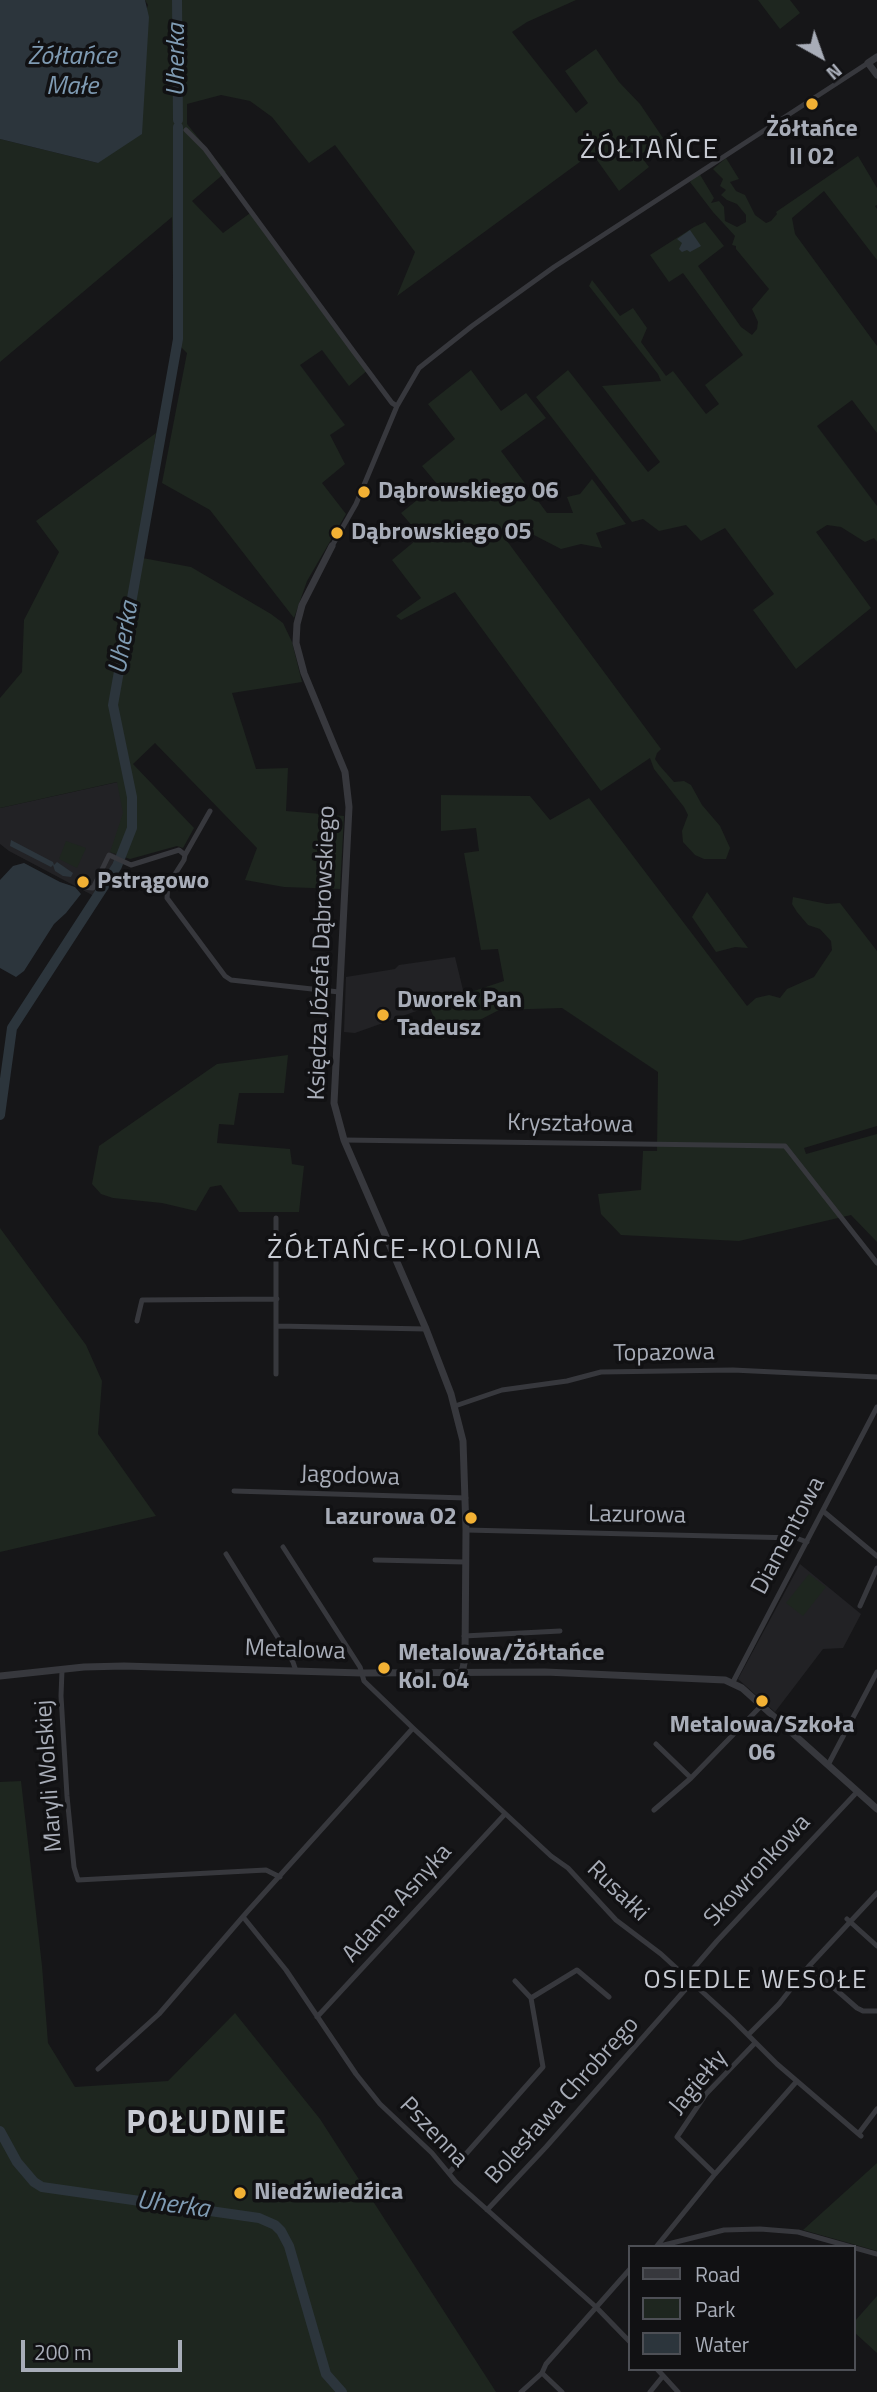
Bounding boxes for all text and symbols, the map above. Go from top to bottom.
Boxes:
north arrow [786,21,856,91]
water label: Uherka [162,24,194,96]
water label: Żółtańce Małe [27,42,117,104]
text: N [820,57,849,88]
marker: Żółtańce II 02 [804,96,820,112]
place label: Żółtańce II 02 [766,116,858,172]
district label: ŻÓŁTAŃCE [581,134,719,168]
place label: Dąbrowskiego 06 [378,478,559,506]
marker: Dąbrowskiego 06 [356,484,372,500]
place label: Dąbrowskiego 05 [351,519,532,547]
marker: Dąbrowskiego 05 [329,525,345,541]
water label: Uherka [103,599,147,677]
street label: Księdza Józefa Dąbrowskiego [303,805,343,1101]
place label: Pstrągowo [97,868,209,896]
marker: Pstrągowo [75,874,91,890]
place label: Dworek Pan Tadeusz [397,987,522,1043]
marker: Dworek Pan Tadeusz [375,1007,391,1023]
street label: Kryształowa [507,1110,633,1140]
district label: ŻÓŁTAŃCE-KOLONIA [269,1234,541,1268]
street label: Topazowa [613,1339,715,1369]
street label: Jagodowa [300,1461,400,1493]
street label: Diamentowa [746,1472,832,1600]
street label: Lazurowa [588,1501,686,1531]
place label: Lazurowa 02 [325,1504,457,1532]
marker: Lazurowa 02 [463,1510,479,1526]
street label: Metalowa [244,1635,346,1667]
place label: Metalowa/Żółtańce Kol. 04 [398,1640,605,1696]
marker: Metalowa/Żółtańce Kol. 04 [376,1660,392,1676]
marker: Metalowa/Szkoła 06 [754,1693,770,1709]
street label: Maryli Wolskiej [30,1699,70,1853]
place label: Metalowa/Szkoła 06 [669,1712,855,1768]
street label: Skowronkowa [699,1809,817,1933]
street label: Adama Asnyka [337,1839,459,1969]
street label: Rusałki [580,1856,654,1928]
district label: OSIEDLE WESOŁE [645,1966,867,1998]
street label: Bolesława Chrobrego [480,2011,646,2191]
street label: Jagiełły [664,2045,734,2121]
street label: Pszenna [393,2092,473,2174]
district label: POŁUDNIE [127,2106,287,2144]
place label: Niedźwiedźica [254,2179,403,2207]
water label: Uherka [135,2185,211,2227]
marker: Niedźwiedźica [232,2185,248,2201]
legend [628,2245,856,2371]
text: Road [695,2258,740,2290]
text: Park [695,2293,735,2325]
scale bar [24,2326,186,2370]
text: Water [695,2328,749,2360]
text: 200 m [34,2336,91,2368]

